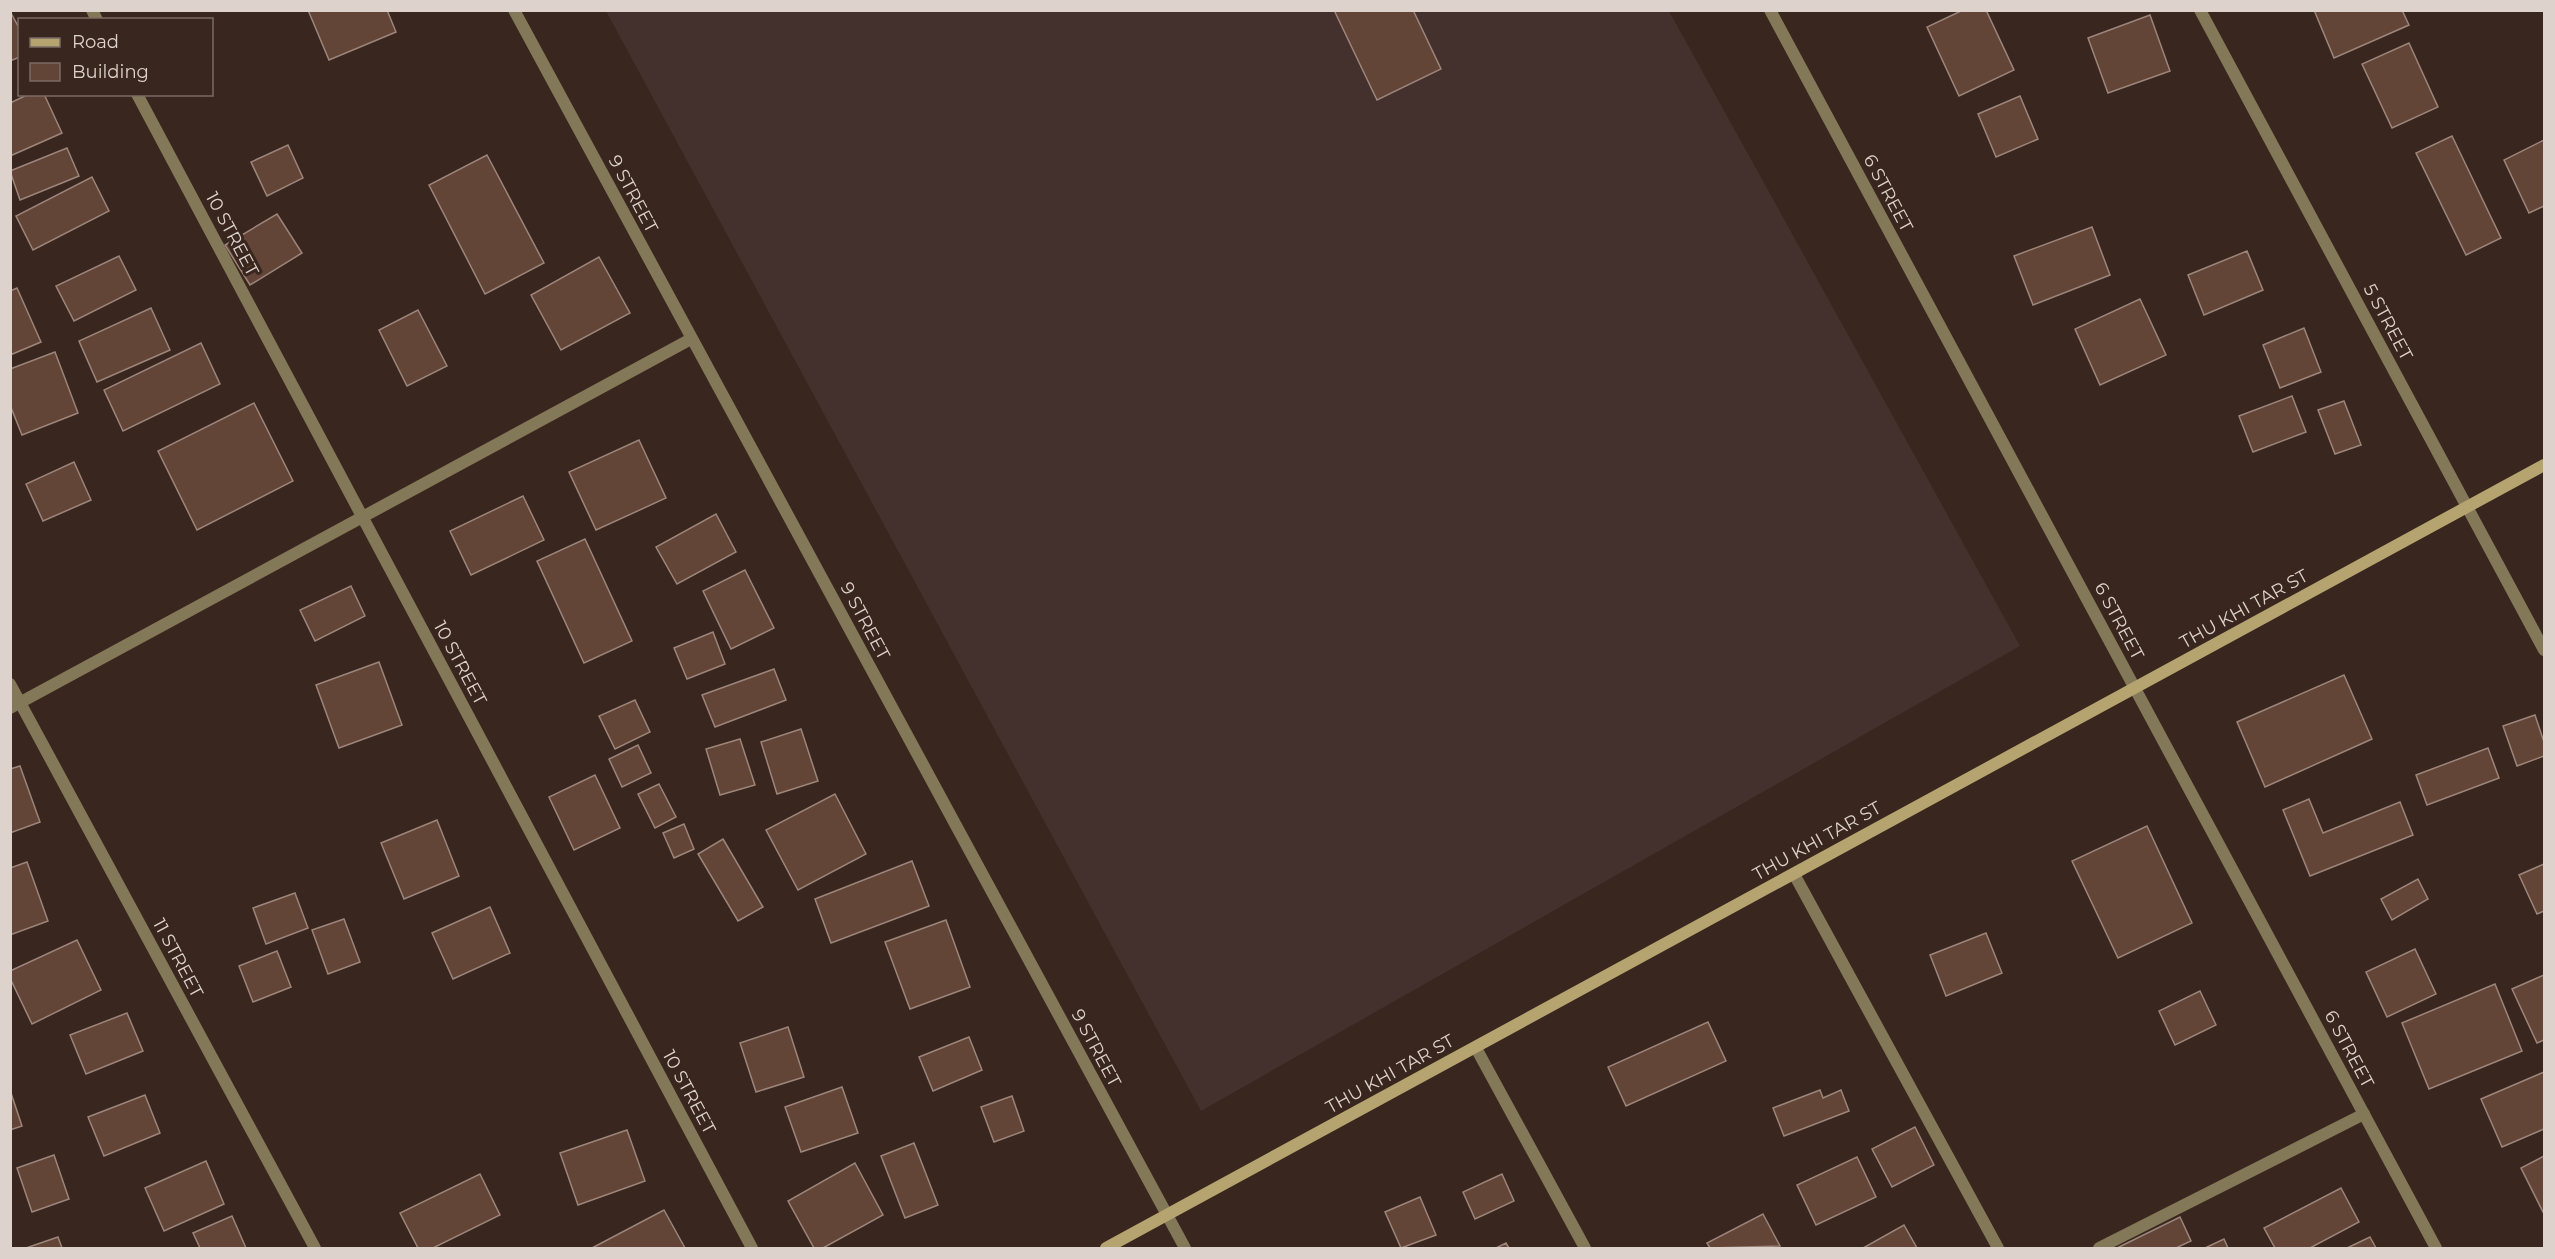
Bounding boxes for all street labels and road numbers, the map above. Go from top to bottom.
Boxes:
street label: 6 STREET [1858,151,1918,236]
street label: 9 STREET [603,152,663,237]
street label: 10 STREET [201,188,264,280]
street label: 5 STREET [2359,280,2418,365]
street label: THU KHI TAR ST [2176,564,2312,653]
street label: 9 STREET [835,579,895,664]
street label: 6 STREET [2089,579,2149,664]
street label: 10 STREET [429,617,492,709]
street label: THU KHI TAR ST [1749,796,1885,885]
street label: 11 STREET [148,915,208,1002]
street label: 9 STREET [1066,1006,1126,1091]
street label: 6 STREET [2319,1007,2379,1092]
street label: THU KHI TAR ST [1322,1029,1458,1118]
street label: 10 STREET [658,1046,721,1138]

